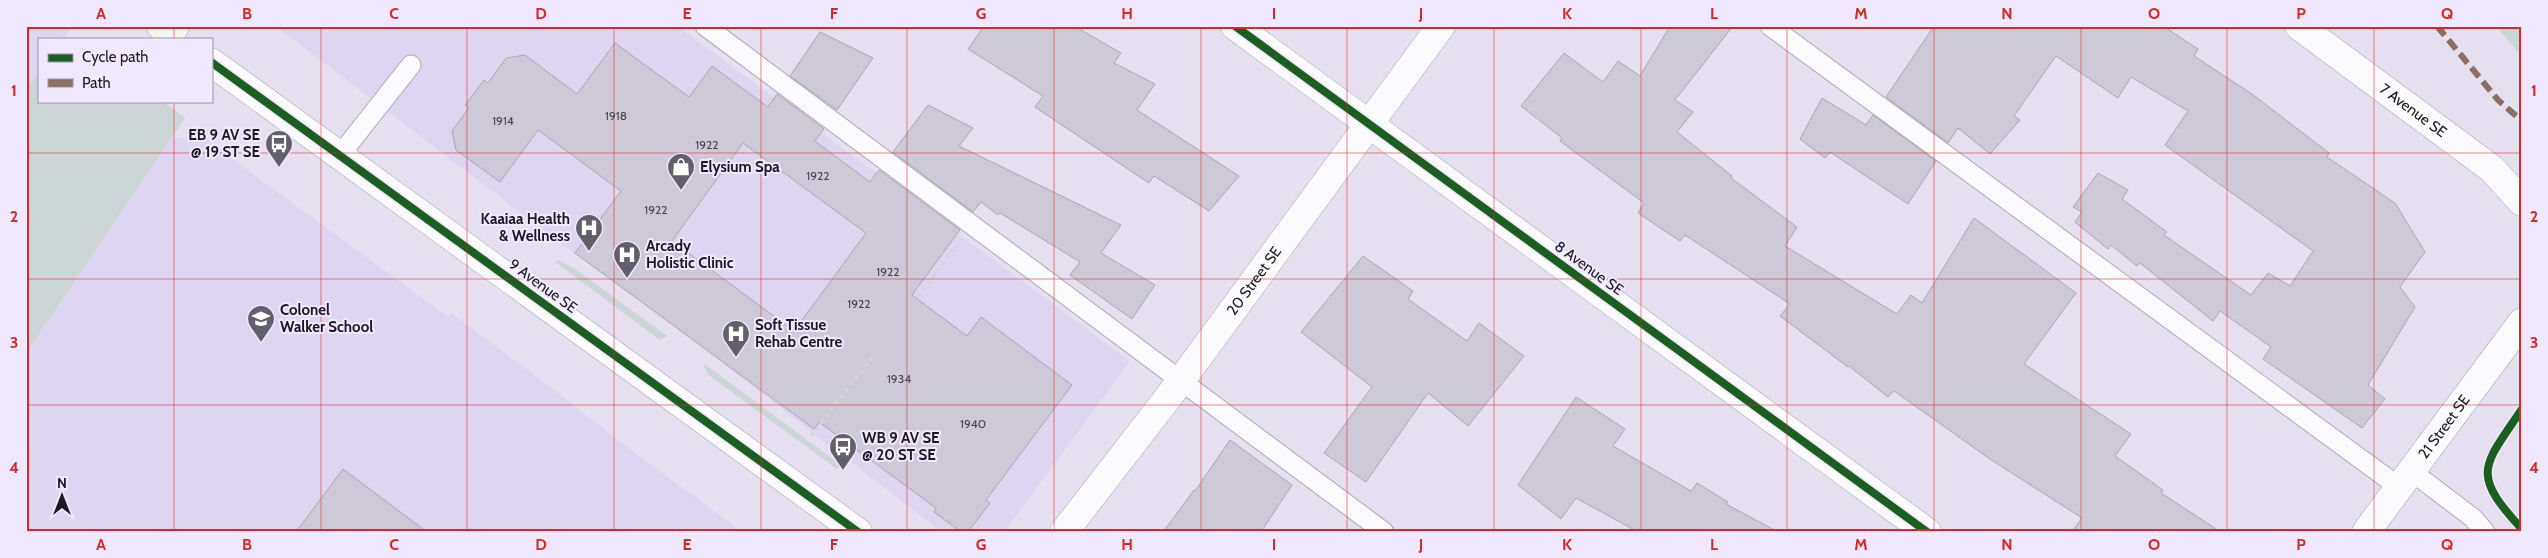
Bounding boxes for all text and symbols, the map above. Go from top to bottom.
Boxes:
text: A [96,4,106,23]
text: B [242,4,252,23]
text: C [389,4,399,23]
text: D [535,4,547,23]
text: E [682,4,692,23]
text: F [830,4,839,23]
text: G [976,4,986,23]
text: H [1121,4,1133,23]
text: I [1272,4,1276,23]
text: J [1418,4,1423,23]
text: K [1562,4,1572,23]
text: L [1710,4,1718,23]
text: M [1854,4,1868,23]
text: N [2001,4,2013,23]
text: O [2148,4,2160,23]
text: P [2296,4,2306,23]
text: Q [2441,4,2453,23]
legend [38,38,212,102]
text: Cycle path [82,48,148,66]
text: Path [82,74,111,92]
street label: 7 Avenue SE [2376,80,2450,141]
text: 1 [11,81,17,100]
text: 1 [2531,81,2537,100]
house number: 1918 [605,108,627,123]
house number: 1914 [492,113,514,128]
place label: EB 9 AV SE @ 19 ST SE [188,126,260,161]
bus stop icon: EB 9 AV SE @ 19 ST SE [264,129,294,168]
house number: 1922 [695,137,719,152]
shop icon: Elysium Spa [666,152,696,191]
place label: Elysium Spa [700,158,780,176]
house number: 1922 [806,168,830,183]
house number: 1922 [644,202,668,217]
text: 2 [10,207,18,226]
text: 2 [2530,207,2538,226]
place label: Kaaiaa Health & Wellness [481,210,570,245]
hospital icon: Kaaiaa Health & Wellness [574,213,604,252]
place label: Arcady Holistic Clinic [646,237,734,272]
street label: 8 Avenue SE [1551,237,1627,299]
hospital icon: Arcady Holistic Clinic [612,240,642,279]
street label: 20 Street SE [1223,243,1285,319]
street label: 9 Avenue SE [505,255,581,317]
house number: 1922 [876,264,900,279]
house number: 1922 [847,296,871,311]
place label: Colonel Walker School [280,301,373,336]
school or university icon: Colonel Walker School [246,304,276,343]
place label: Soft Tissue Rehab Centre [755,316,842,351]
hospital icon: Soft Tissue Rehab Centre [721,319,751,358]
text: 3 [10,333,18,352]
text: 3 [2530,333,2538,352]
house number: 1934 [887,371,911,386]
street label: 21 Street SE [2414,391,2474,462]
house number: 1940 [960,416,986,431]
place label: WB 9 AV SE @ 20 ST SE [862,429,940,464]
bus stop icon: WB 9 AV SE @ 20 ST SE [828,432,858,471]
text: 4 [9,458,19,477]
text: 4 [2529,458,2539,477]
north arrow [38,470,88,520]
text: N [57,474,67,492]
text: A [96,535,106,554]
text: B [242,535,252,554]
text: C [389,535,399,554]
text: D [535,535,547,554]
text: E [682,535,692,554]
text: F [830,535,839,554]
text: G [976,535,986,554]
text: H [1121,535,1133,554]
text: I [1272,535,1276,554]
text: J [1418,535,1423,554]
text: K [1562,535,1572,554]
text: L [1710,535,1718,554]
text: M [1854,535,1868,554]
text: N [2001,535,2013,554]
text: O [2148,535,2160,554]
text: P [2296,535,2306,554]
text: Q [2441,535,2453,554]

